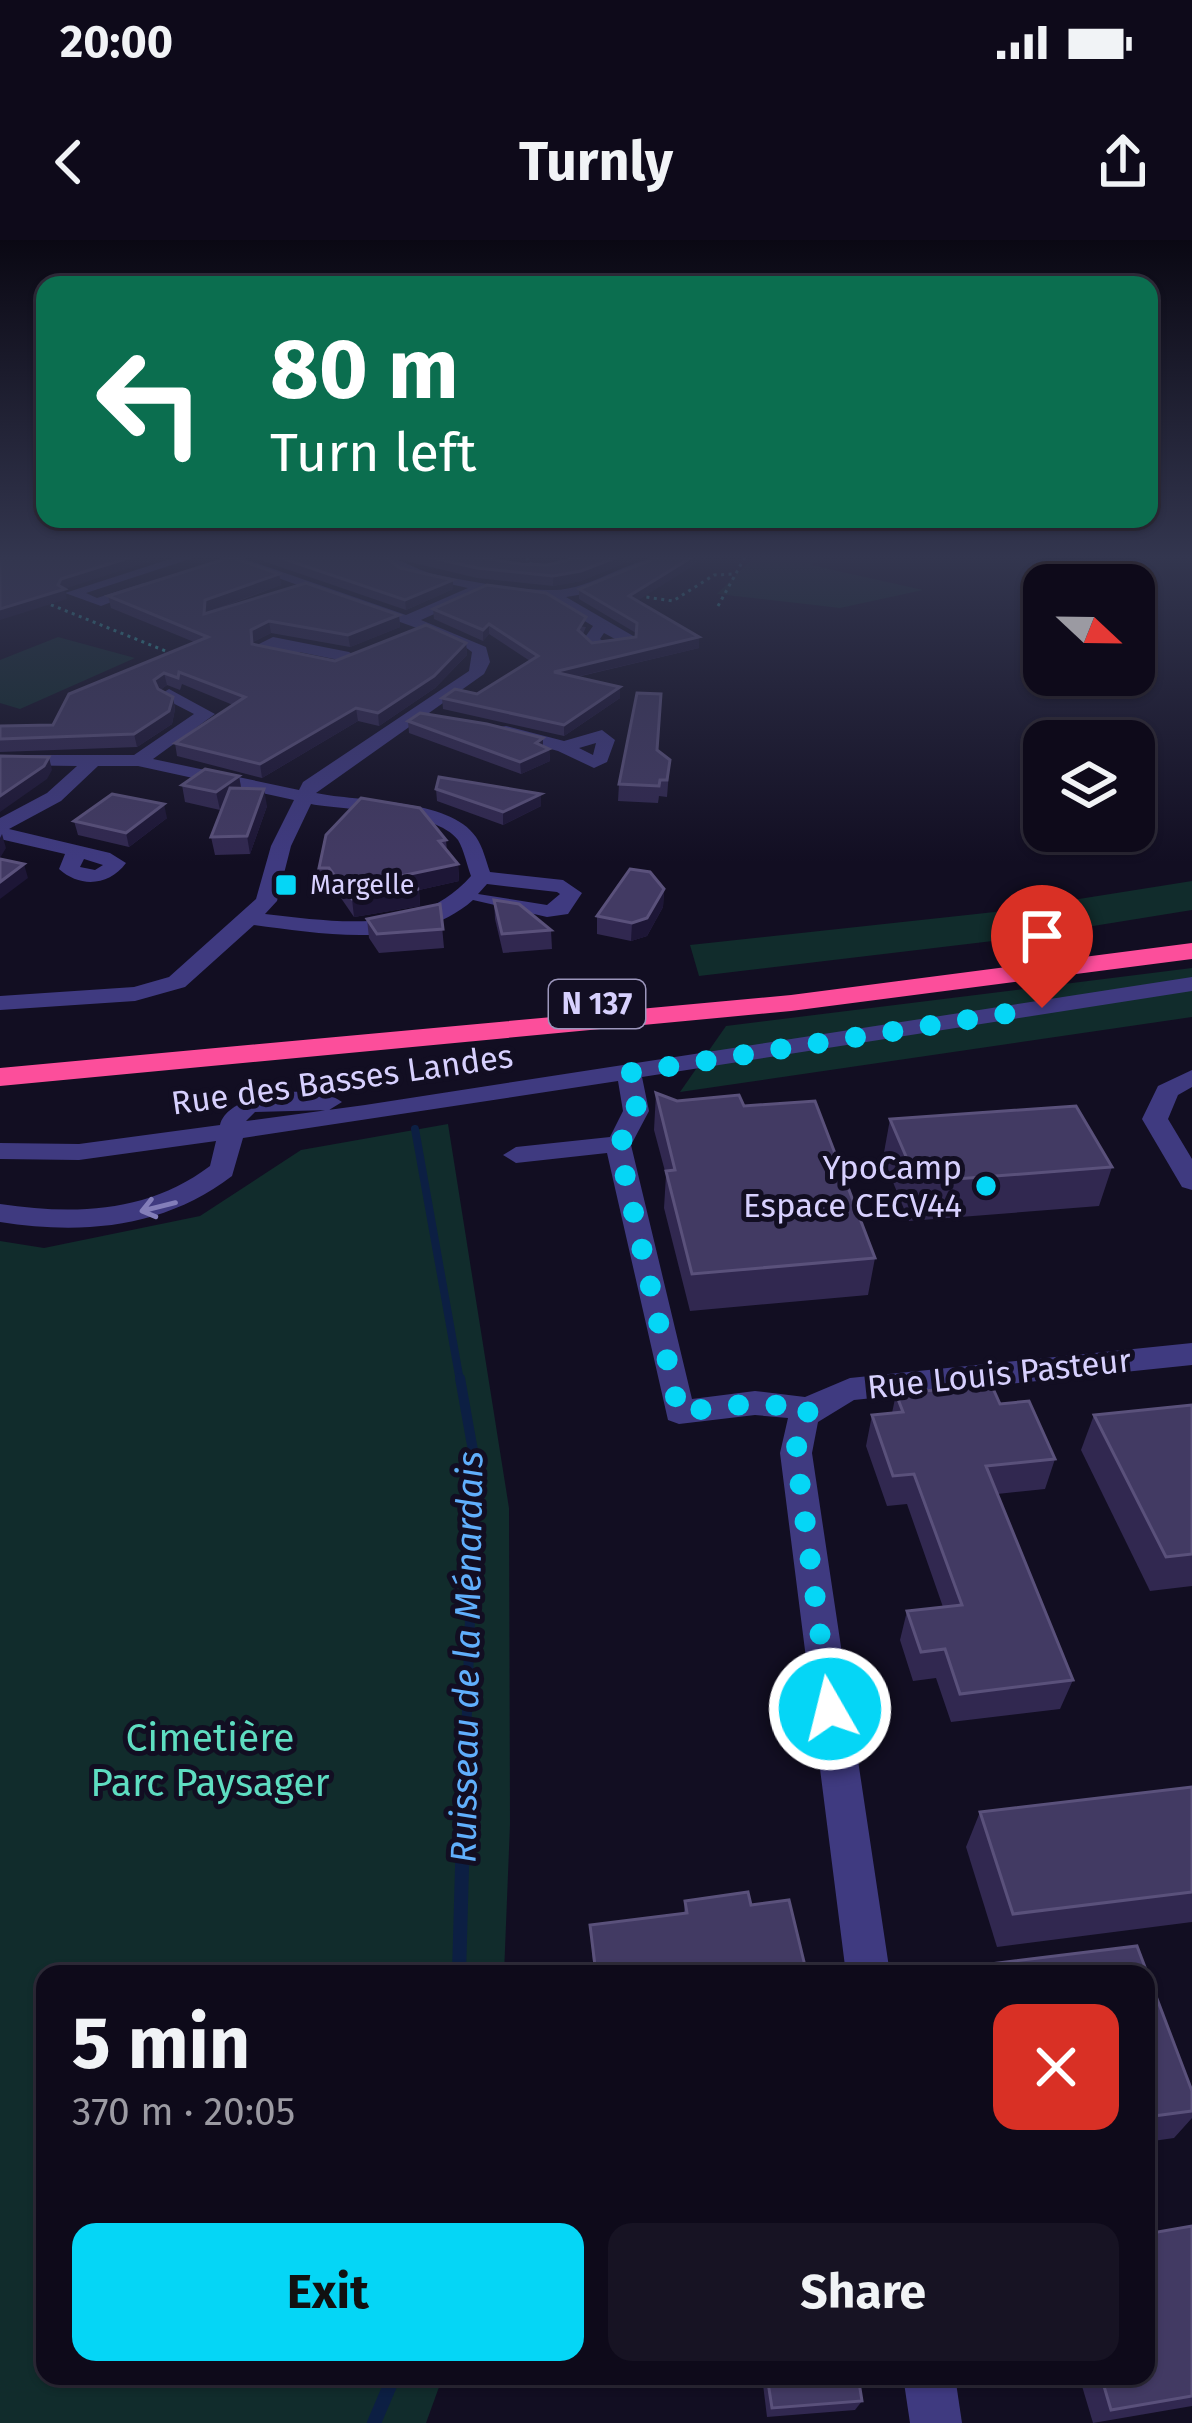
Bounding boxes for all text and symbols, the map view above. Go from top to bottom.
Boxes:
text: 20:00 [60,15,173,69]
icon: back [36,129,102,195]
icon: share [1090,129,1156,195]
text: Turnly [519,130,673,194]
text: 80 m [270,319,459,420]
icon: left [72,324,228,480]
text: Turn left [270,421,477,485]
north arrow [1023,564,1155,696]
map controls [1023,564,1155,852]
button: layers [1023,720,1155,852]
place label: Margelle [310,869,414,901]
marker: Margelle [273,872,299,898]
pin [991,885,1093,1008]
icon: arrive [1009,903,1075,969]
road number: N 137 [549,980,645,1028]
street label: Rue des Basses Landes [169,1036,516,1124]
place label: YpoCamp Espace CECV44 [743,1148,962,1226]
marker: YpoCamp Espace CECV44 [973,1173,999,1199]
one-way arrow [140,1197,178,1219]
street label: Rue Louis Pasteur [865,1340,1133,1408]
water label: Ruisseau de la Ménardais [441,1451,493,1863]
position arrow [767,1646,893,1772]
park label: Cimetière Parc Paysager [90,1715,330,1806]
text: 5 min [72,2001,250,2087]
button: close [993,2004,1119,2130]
text: 370 m · 20:05 [72,2089,295,2135]
button: Exit [72,2223,584,2361]
button: Share [608,2223,1119,2361]

